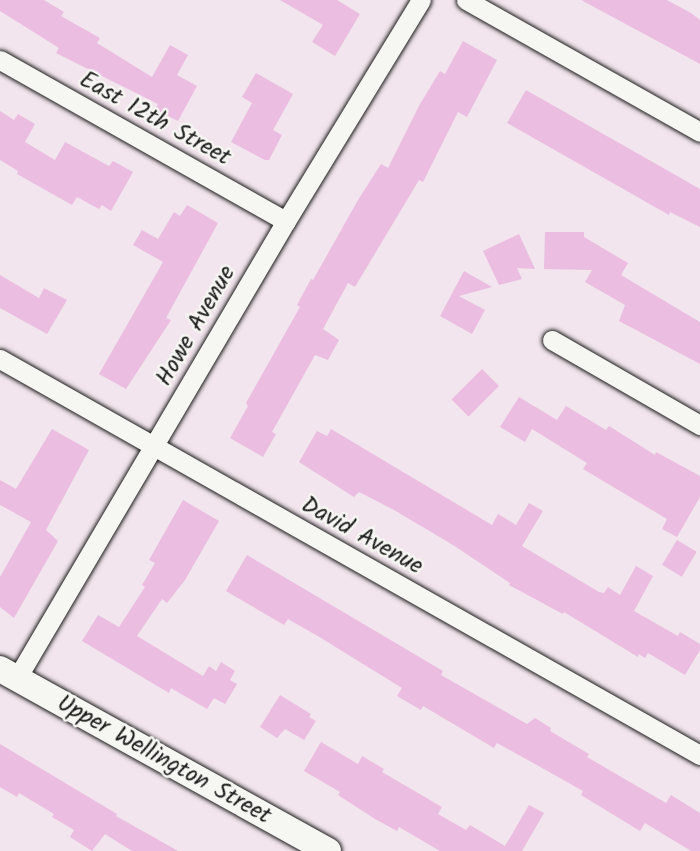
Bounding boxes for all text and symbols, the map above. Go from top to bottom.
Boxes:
street label: East 12th Street [74,66,236,172]
street label: Howe Avenue [150,261,242,391]
street label: David Avenue [296,491,428,581]
street label: Upper Wellington Street [52,689,276,831]

